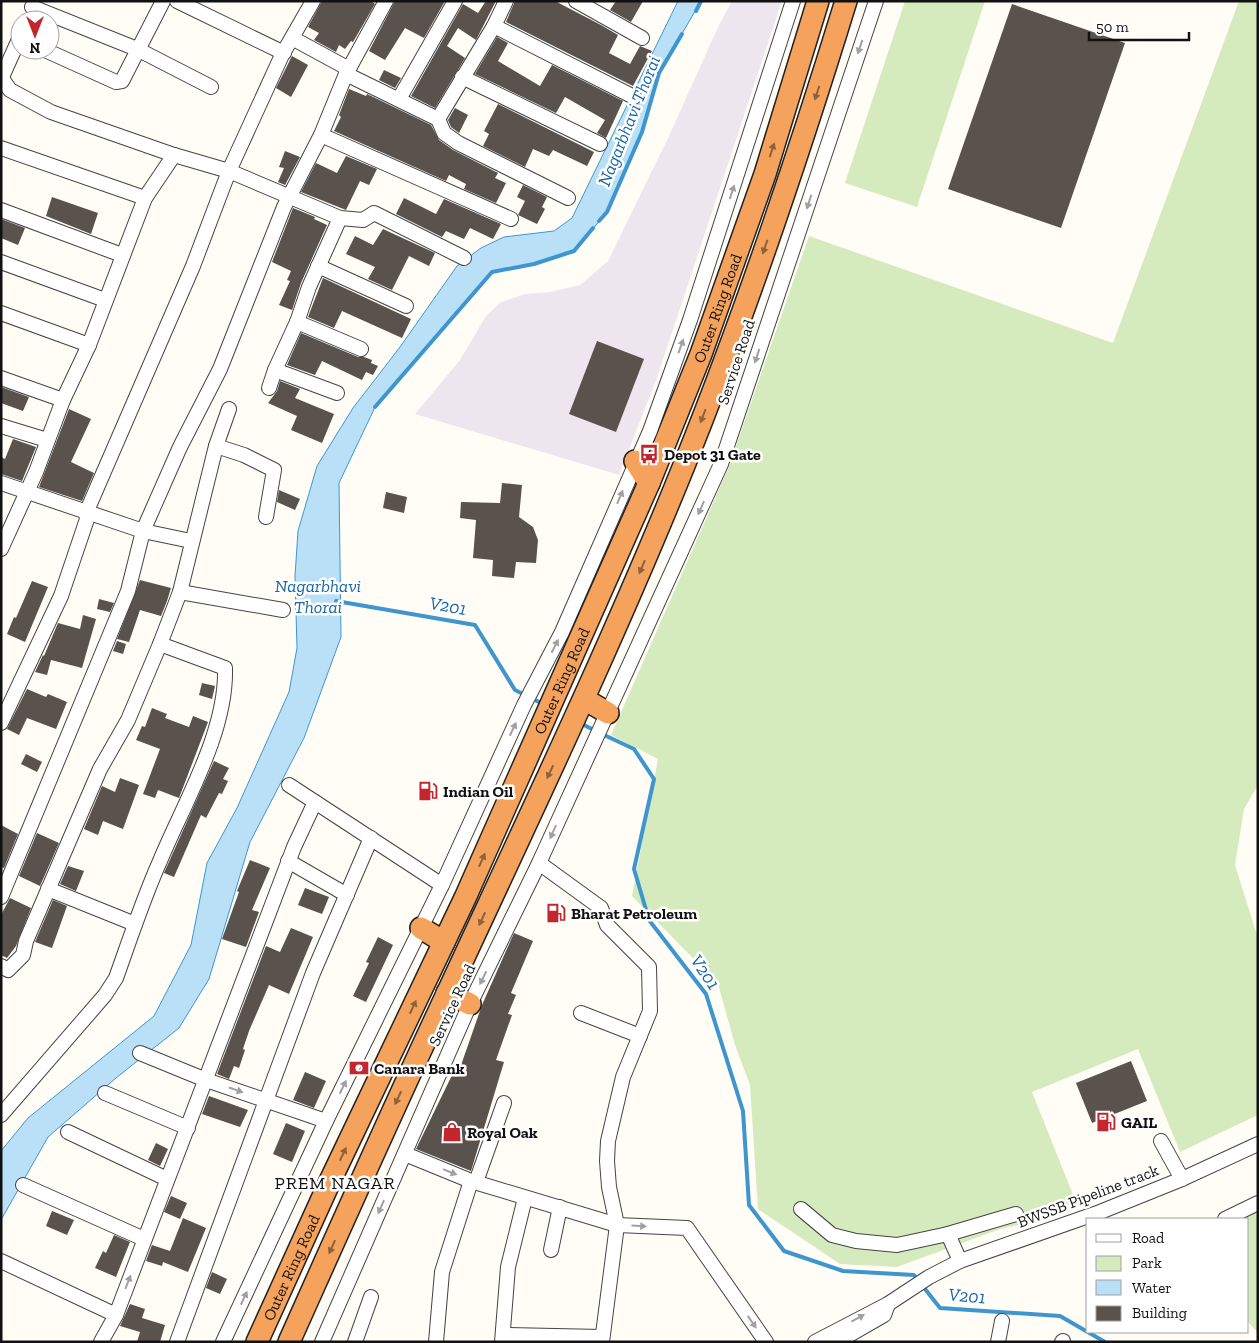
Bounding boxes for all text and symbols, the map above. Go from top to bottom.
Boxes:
north arrow [10,10,60,60]
scale bar [1089,10,1189,42]
text: 50 m [1096,18,1129,36]
text: N [29,39,40,56]
one-way arrow [856,40,863,55]
water label: Nagarbhavi Thorai [593,53,665,189]
one-way arrow [813,86,820,101]
one-way arrow [769,142,777,157]
one-way arrow [728,184,736,199]
one-way arrow [804,194,812,209]
one-way arrow [761,240,769,255]
street label: Outer Ring Road [689,251,746,366]
street label: Service Road [713,317,759,407]
one-way arrow [677,338,685,353]
one-way arrow [753,348,760,363]
one-way arrow [699,409,707,424]
bus stop icon: Depot 31 Gate [638,443,660,465]
place label: Depot 31 Gate [664,445,761,464]
one-way arrow [616,490,624,504]
one-way arrow [697,501,705,515]
one-way arrow [637,559,645,574]
water label: Nagarbhavi Thorai [275,575,361,618]
water label: V201 [428,592,468,620]
street label: Outer Ring Road [529,624,593,737]
one-way arrow [551,639,559,653]
one-way arrow [510,722,518,736]
one-way arrow [546,765,554,779]
fuel station icon: Indian Oil [417,780,439,802]
place label: Indian Oil [443,782,514,801]
one-way arrow [549,825,557,839]
one-way arrow [478,853,486,867]
fuel station icon: Bharat Petroleum [545,902,567,924]
place label: Bharat Petroleum [571,904,697,923]
one-way arrow [477,912,485,926]
water label: V201 [685,950,725,994]
street label: Service Road [425,961,479,1049]
one-way arrow [478,971,487,986]
one-way arrow [409,1000,417,1014]
bank icon: Canara Bank [348,1057,370,1079]
place label: Canara Bank [374,1059,465,1078]
one-way arrow [339,1080,347,1094]
one-way arrow [229,1086,244,1094]
one-way arrow [394,1091,402,1105]
fuel station icon: GAIL [1095,1111,1117,1133]
place label: GAIL [1121,1113,1157,1132]
shop icon: Royal Oak [441,1121,463,1143]
place label: Royal Oak [467,1123,538,1142]
one-way arrow [339,1147,347,1161]
street label: BWSSB Pipeline track [1015,1160,1162,1232]
one-way arrow [443,1169,457,1177]
district label: PREM NAGAR [274,1172,396,1194]
one-way arrow [377,1200,385,1214]
street label: Outer Ring Road [259,1211,323,1323]
legend [1086,1218,1249,1333]
one-way arrow [631,1223,647,1231]
text: Road [1132,1229,1165,1247]
one-way arrow [328,1240,336,1254]
text: Park [1132,1254,1162,1272]
one-way arrow [124,1274,132,1289]
text: Water [1132,1279,1172,1297]
water label: V201 [948,1283,987,1309]
one-way arrow [240,1290,248,1305]
text: Building [1132,1304,1187,1322]
one-way arrow [852,1314,865,1323]
one-way arrow [747,1315,757,1329]

